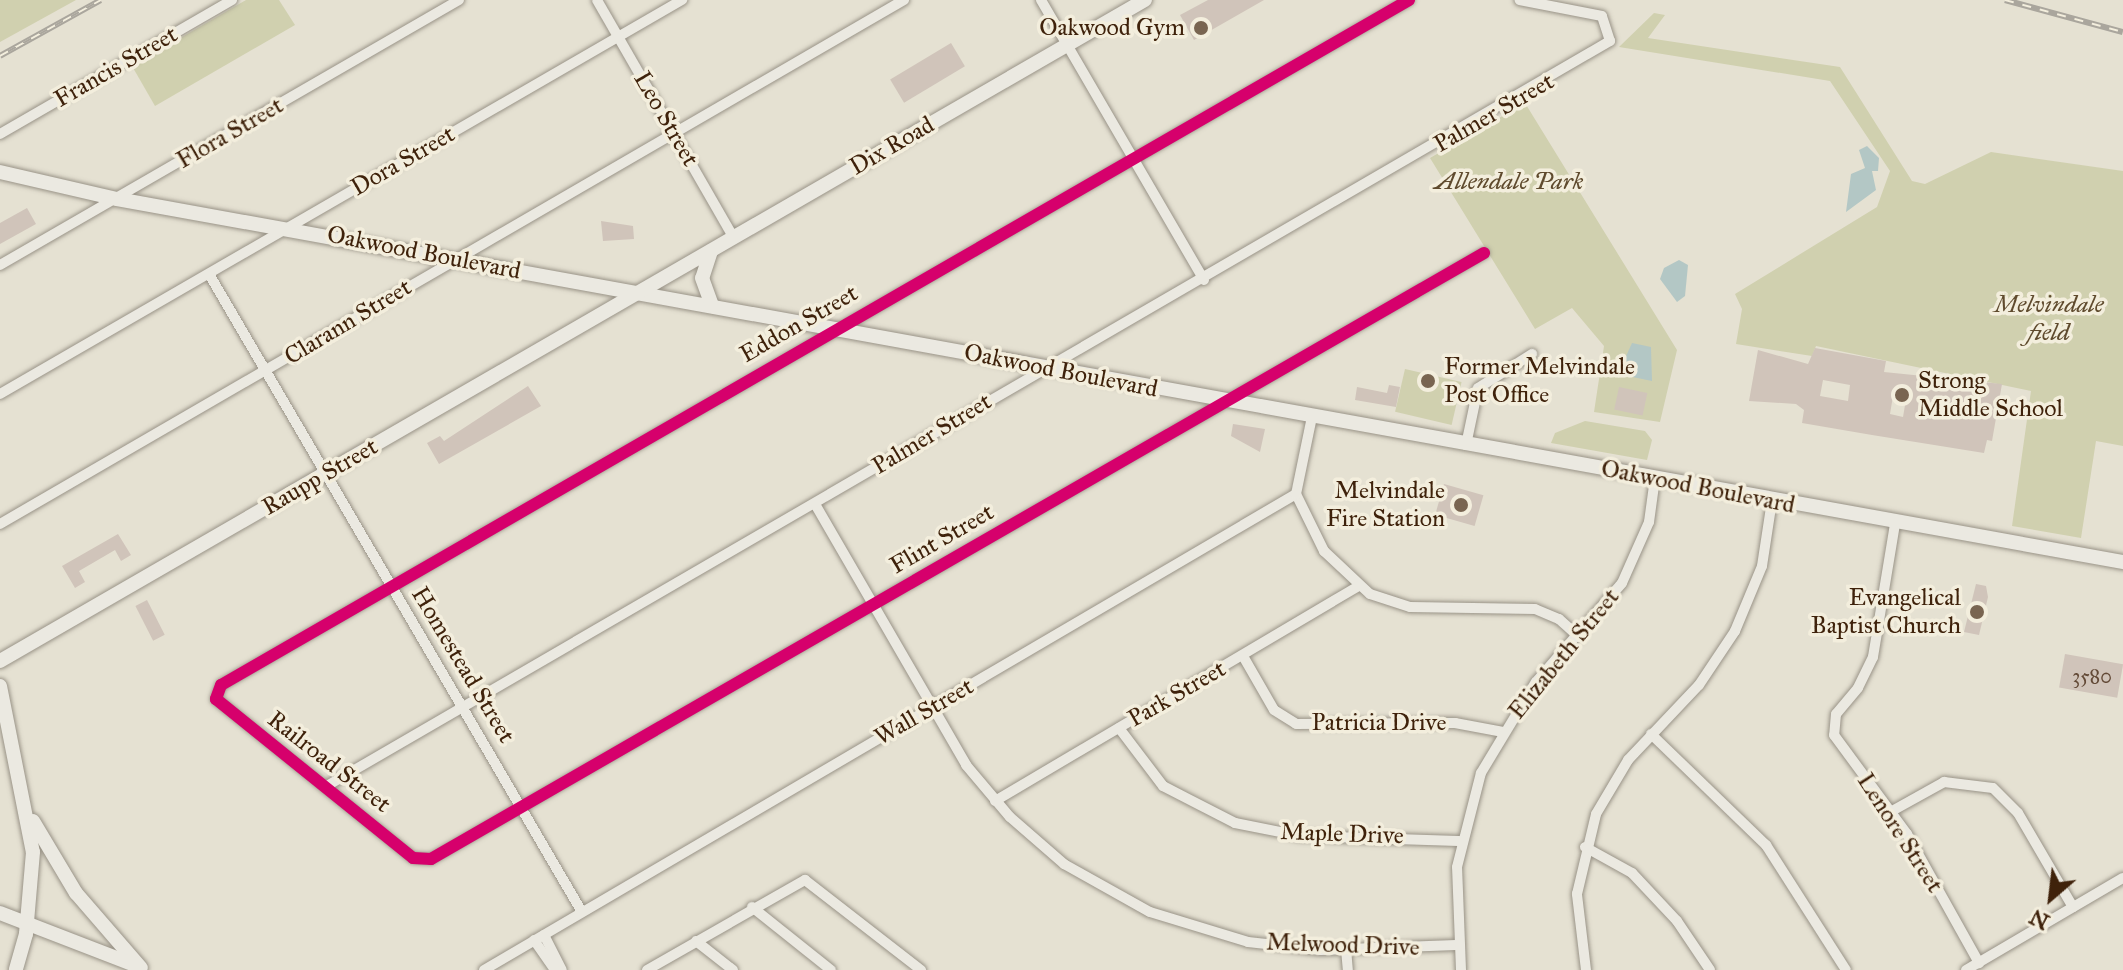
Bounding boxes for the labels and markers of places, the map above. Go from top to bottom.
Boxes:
place label: Oakwood Gym [1039,14,1185,42]
marker: Oakwood Gym [1192,19,1210,37]
place label: Former Melvindale Post Office [1444,353,1635,409]
place label: Strong Middle School [1918,367,2063,423]
marker: Former Melvindale Post Office [1419,372,1437,390]
marker: Strong Middle School [1893,386,1911,404]
place label: Melvindale Fire Station [1326,477,1445,533]
marker: Melvindale Fire Station [1452,496,1470,514]
place label: Evangelical Baptist Church [1811,584,1961,640]
marker: Evangelical Baptist Church [1968,603,1986,621]

